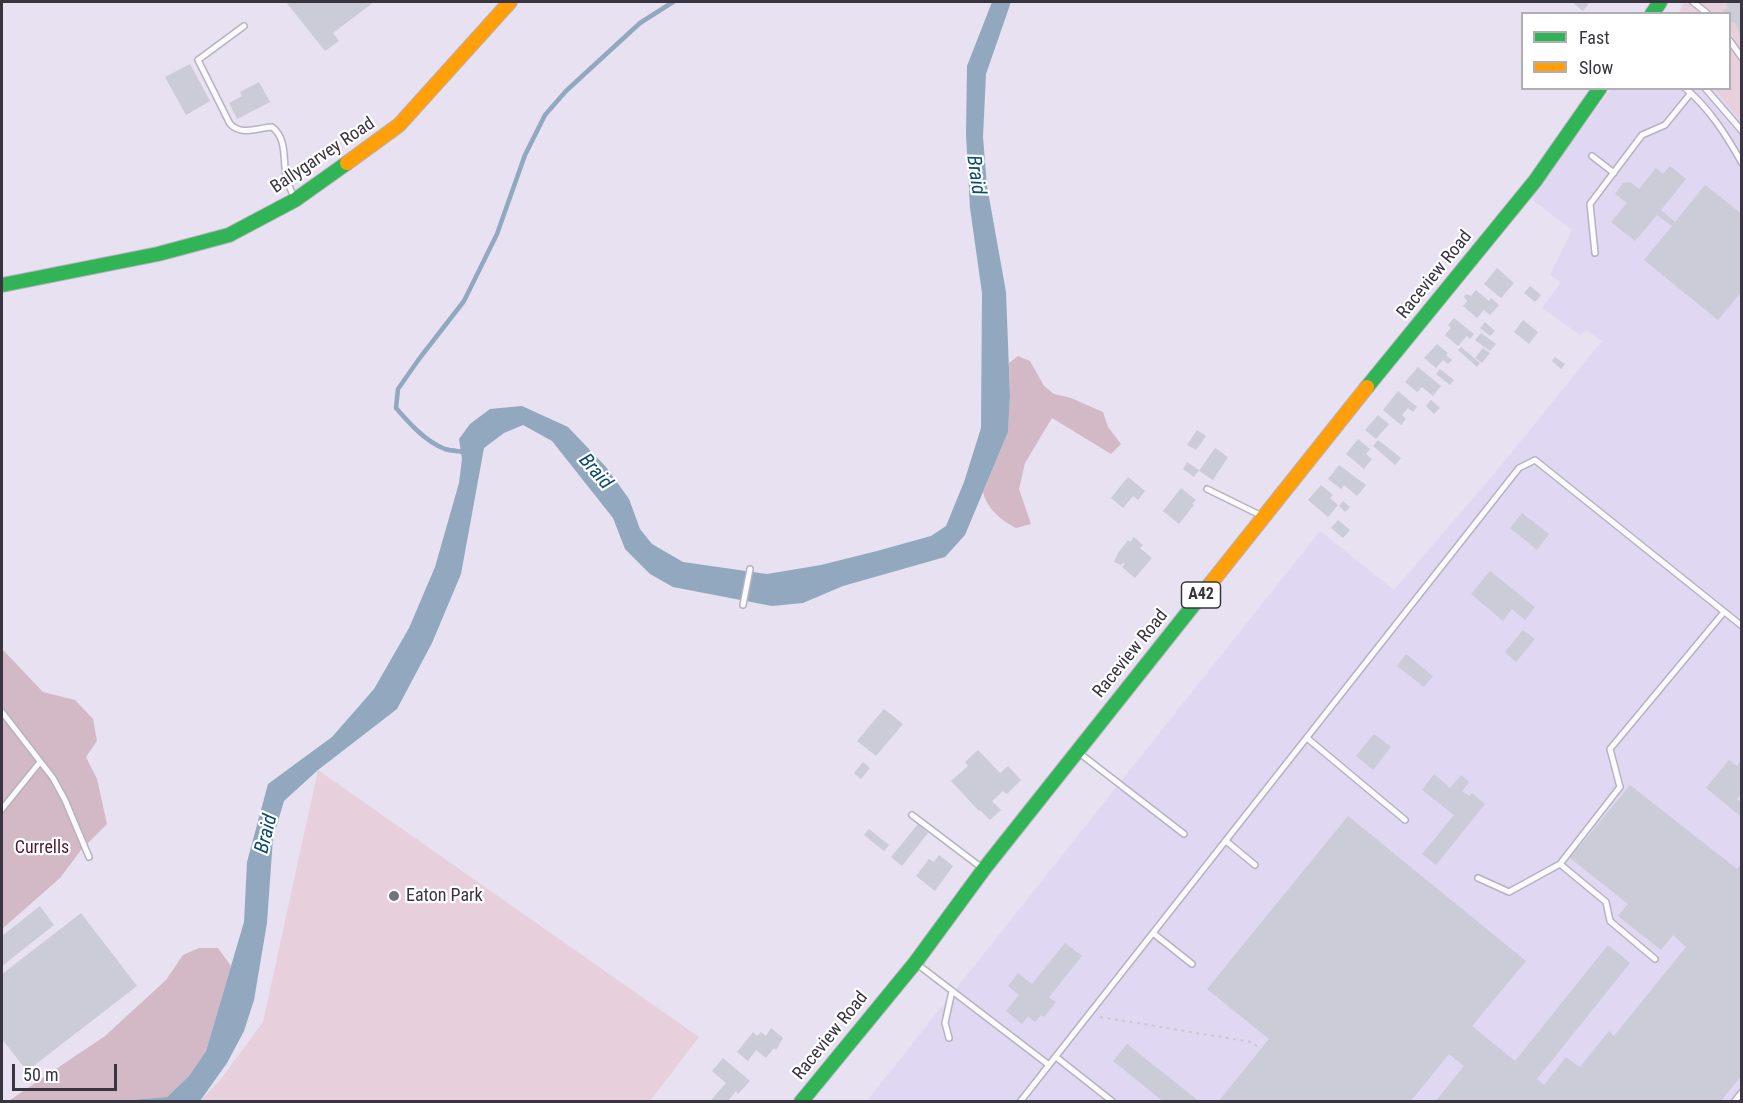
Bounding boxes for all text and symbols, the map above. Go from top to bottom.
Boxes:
legend [1521,12,1731,90]
text: Fast [1579,27,1610,48]
text: Slow [1579,57,1613,78]
street label: Ballygarvey Road [267,113,379,199]
water label: Braid [960,154,990,196]
street label: Raceview Road [1393,227,1477,323]
water label: Braid [573,449,617,495]
road number: A42 [1182,582,1220,608]
street label: Raceview Road [1089,606,1173,702]
water label: Braid [251,812,283,856]
park label: Currells [15,837,69,859]
place label: Eaton Park [406,885,483,907]
marker: Eaton Park [387,889,401,903]
street label: Raceview Road [789,988,873,1084]
scale bar [15,1052,120,1090]
text: 50 m [23,1064,58,1085]

